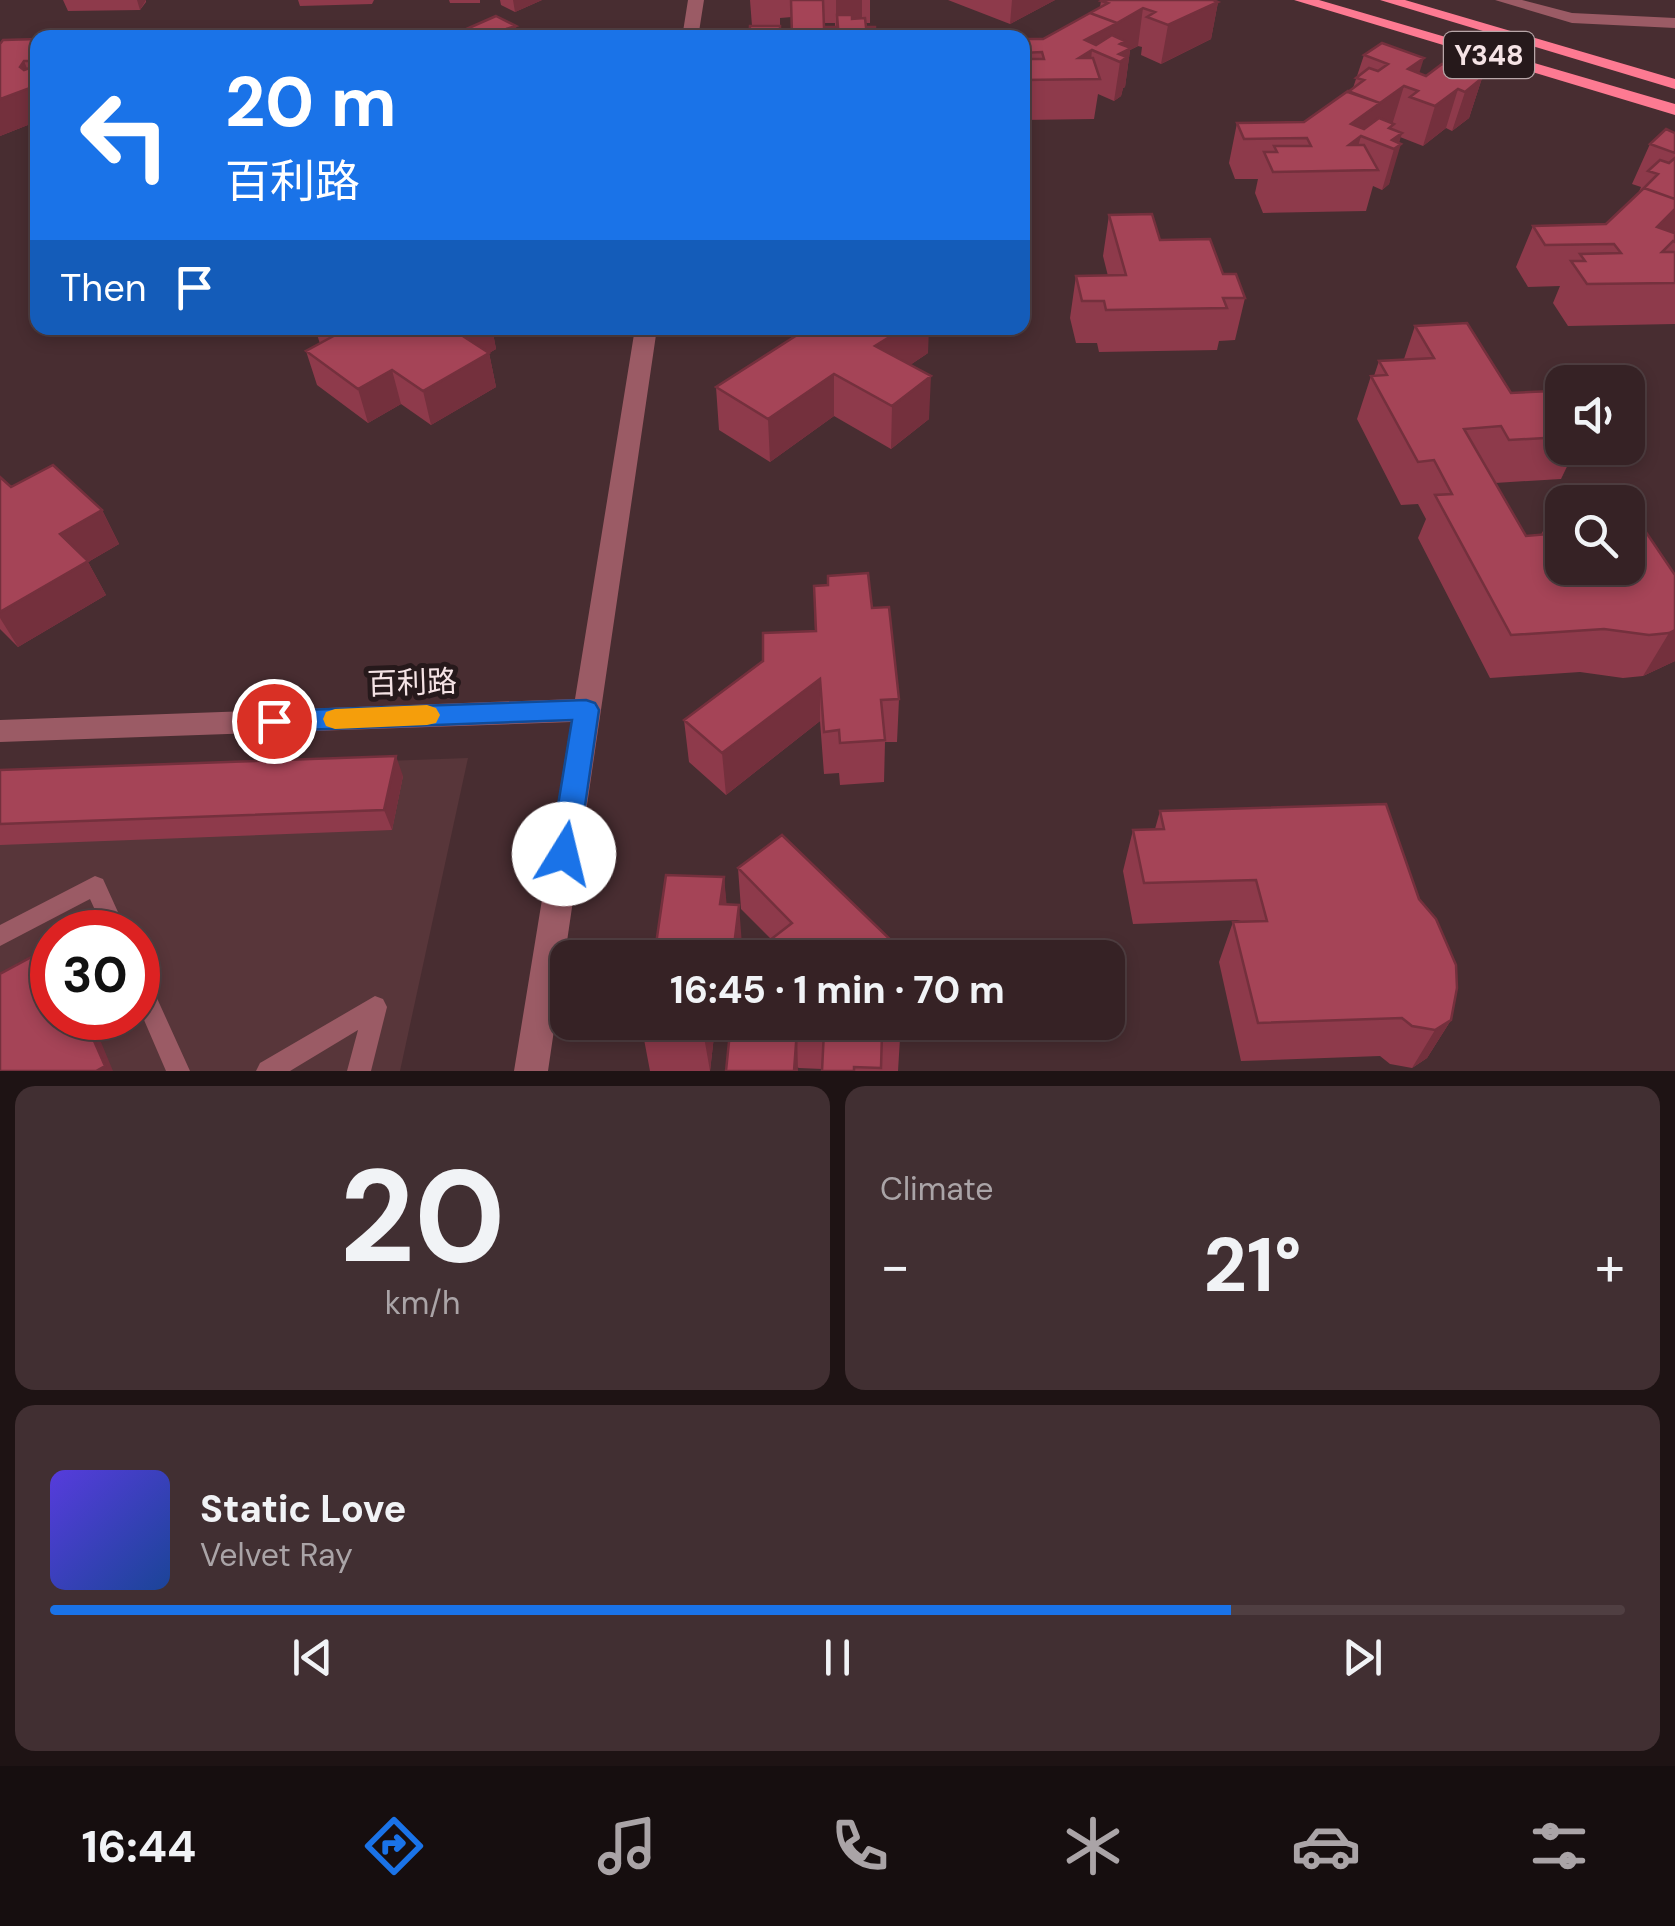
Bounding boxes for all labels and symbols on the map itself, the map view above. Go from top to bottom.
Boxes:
road number: Y348 [1444,32,1534,78]
street label: 百利路 [366,661,458,704]
pin [232,679,317,764]
position arrow [512,802,616,906]
speed limit sign: 30 [30,910,160,1040]

